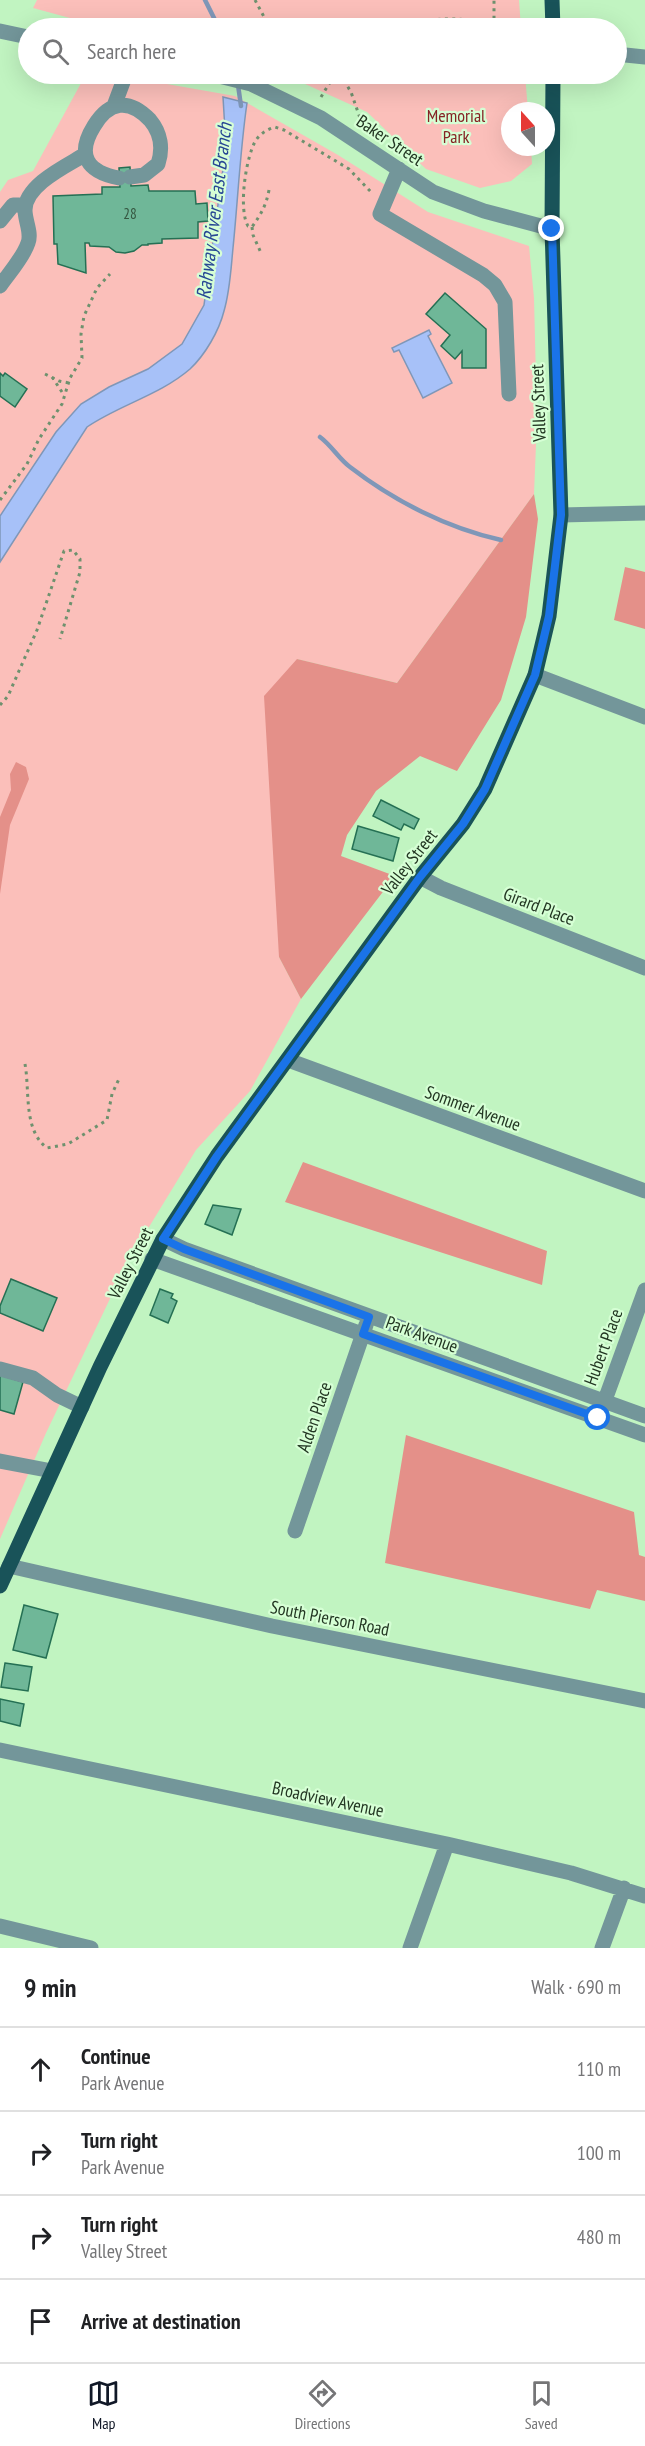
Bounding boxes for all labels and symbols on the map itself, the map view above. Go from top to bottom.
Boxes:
north arrow [501,102,555,156]
park label: Memorial Park [427,104,486,148]
street label: Baker Street [352,109,428,171]
water label: Rahway River East Branch [190,120,238,301]
house number: 28 [123,204,137,223]
route end [538,215,564,241]
street label: Valley Street [525,364,551,443]
street label: Valley Street [375,824,442,900]
street label: Girard Place [500,882,578,930]
street label: Sommer Avenue [422,1080,524,1136]
street label: Valley Street [102,1223,158,1304]
street label: Hubert Place [579,1306,627,1388]
street label: Park Avenue [383,1310,461,1358]
street label: Alden Place [291,1379,337,1455]
route start [584,1404,610,1430]
street label: South Pierson Road [269,1595,391,1641]
street label: Broadview Avenue [270,1776,386,1822]

